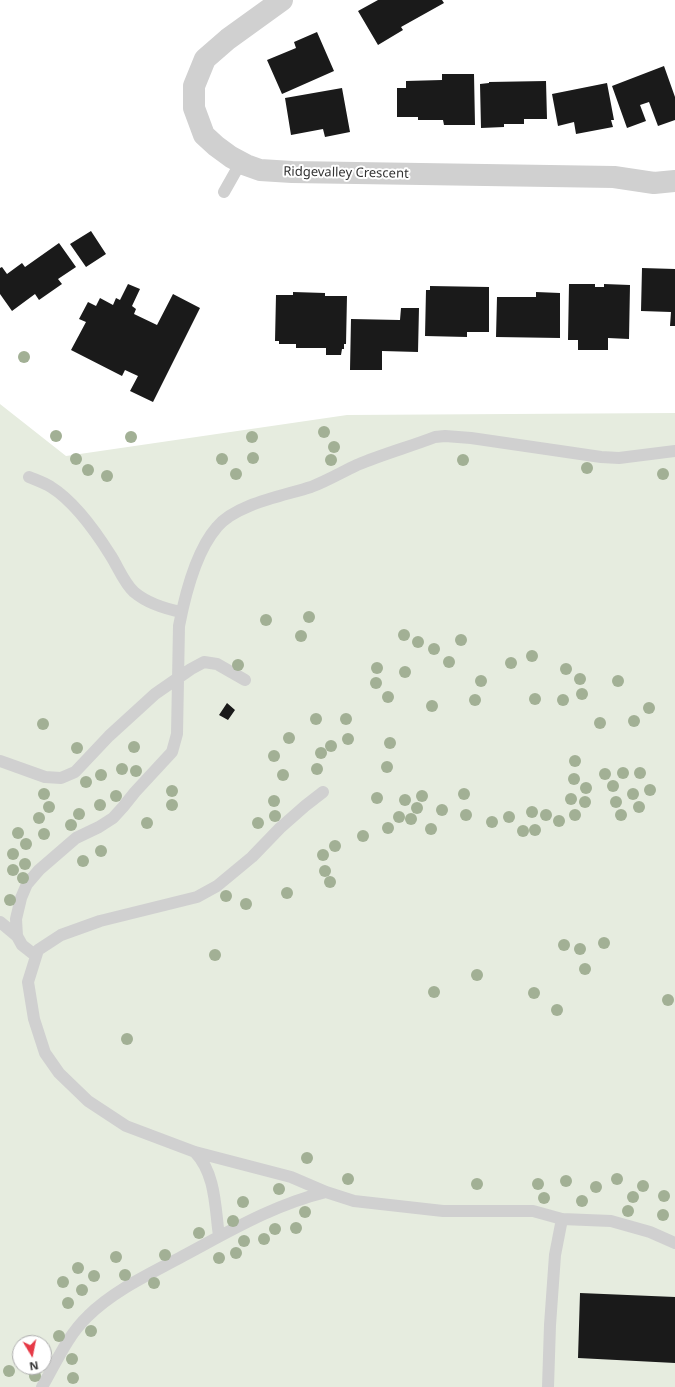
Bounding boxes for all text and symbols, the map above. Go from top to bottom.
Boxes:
street label: Ridgevalley Crescent [283,164,409,182]
north arrow [12,1335,52,1375]
text: N [28,1358,40,1374]

